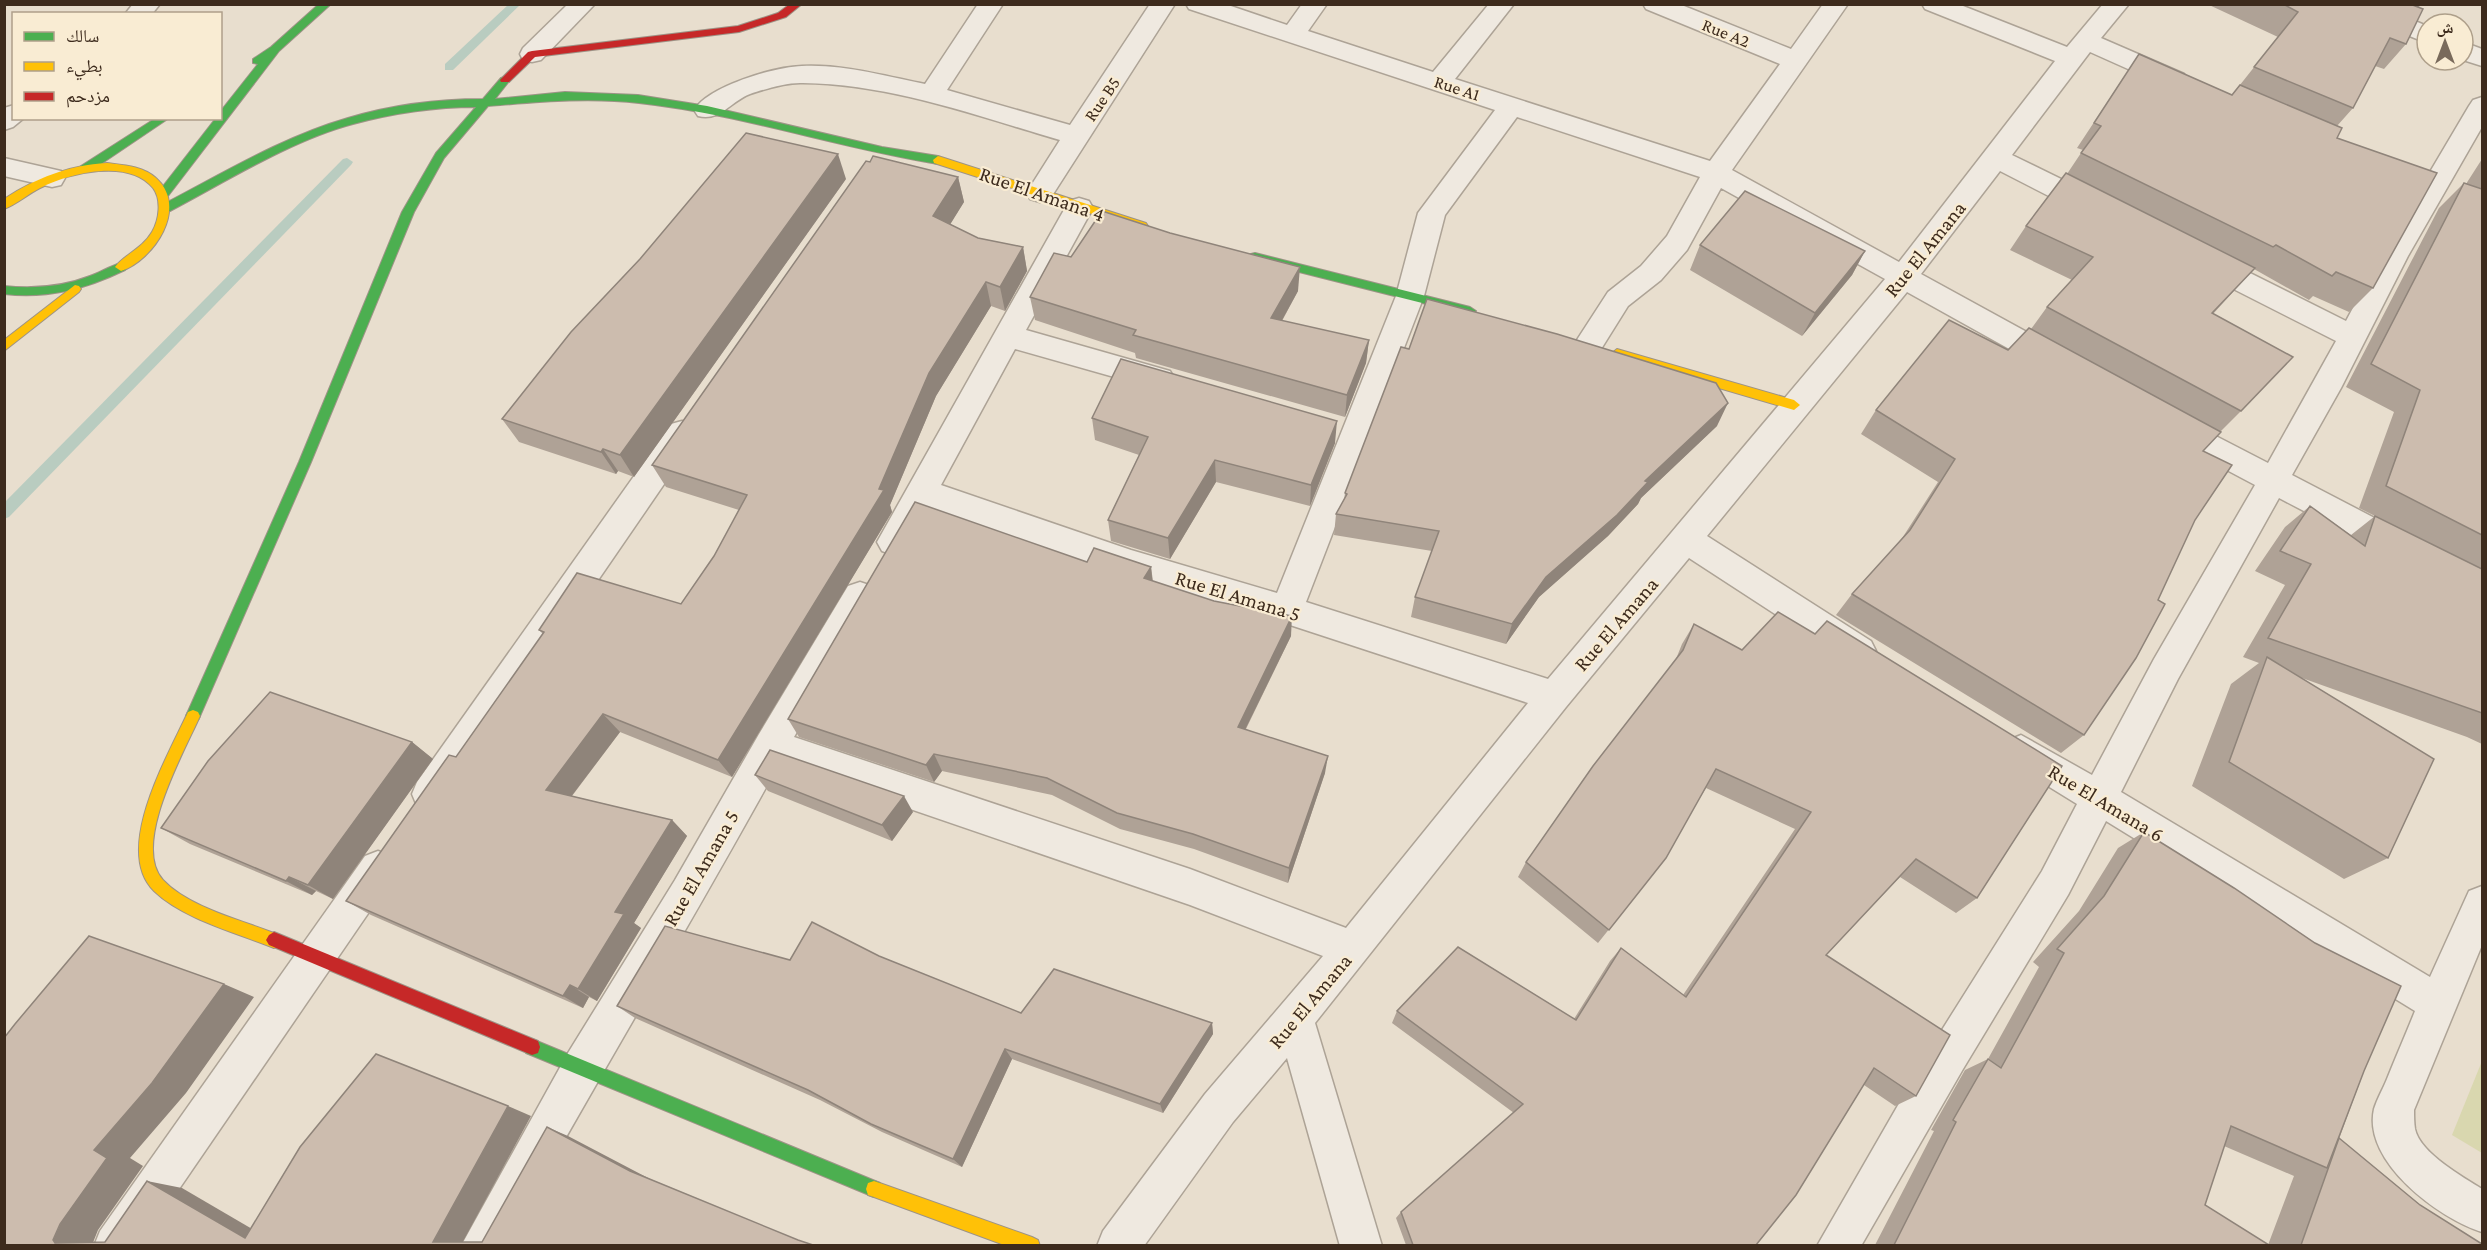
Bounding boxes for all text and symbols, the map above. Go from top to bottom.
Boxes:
legend [12,12,222,120]
north arrow [2415,12,2475,72]
street label: Rue A2 [1699,14,1753,52]
text: ش [2437,19,2454,37]
text: سالك [66,26,99,46]
text: بطيء [66,56,103,81]
street label: Rue A1 [1432,71,1482,105]
street label: Rue B5 [1080,73,1124,125]
text: مزدحم [66,86,110,108]
street label: Rue El Amana 4 [976,161,1108,227]
street label: Rue El Amana [1879,196,1971,302]
street label: Rue El Amana 5 [1172,566,1304,626]
street label: Rue El Amana [1569,572,1663,676]
street label: Rue El Amana 6 [2044,759,2168,847]
street label: Rue El Amana 5 [658,806,744,930]
street label: Rue El Amana [1264,949,1357,1053]

